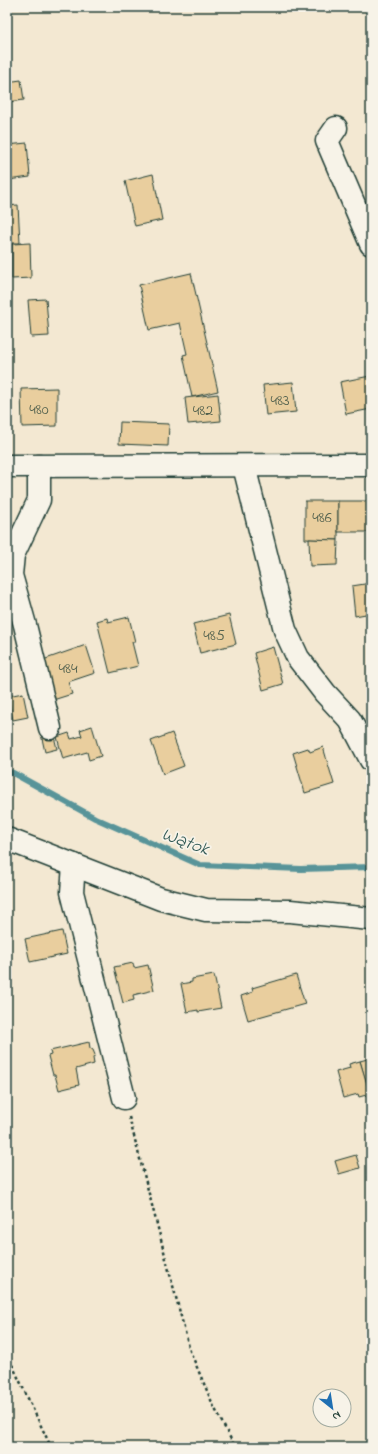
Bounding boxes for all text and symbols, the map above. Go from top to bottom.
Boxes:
house number: 483 [270,389,290,413]
house number: 480 [29,398,49,422]
house number: 482 [193,399,213,423]
house number: 486 [312,506,332,530]
house number: 485 [203,624,225,648]
house number: 484 [58,657,78,681]
water label: Wątok [157,821,213,864]
north arrow [312,1388,352,1428]
text: N [329,1407,344,1425]

